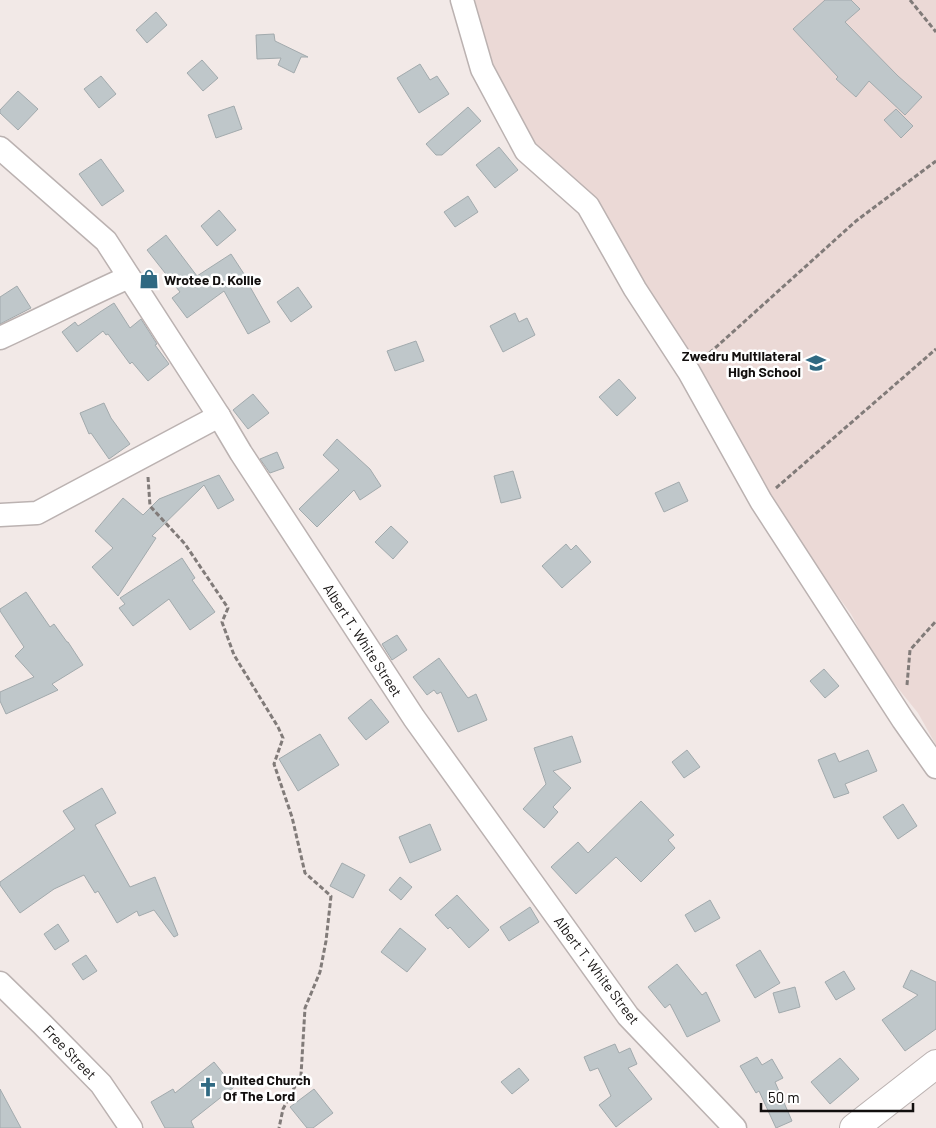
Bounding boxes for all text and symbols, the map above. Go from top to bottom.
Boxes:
shop icon: Wrotee D. Kollie [138,268,160,290]
place label: Wrotee D. Kollie [164,271,262,288]
place label: Zwedru Multilateral High School [682,347,801,380]
school or university icon: Zwedru Multilateral High School [805,352,827,374]
street label: Albert T. White Street [320,580,406,700]
street label: Albert T. White Street [551,913,643,1027]
street label: Free Street [40,1021,100,1083]
place label: United Church Of The Lord [223,1071,311,1104]
church icon: United Church Of The Lord [197,1076,219,1098]
scale bar [761,1080,914,1112]
text: 50 m [768,1088,800,1106]

